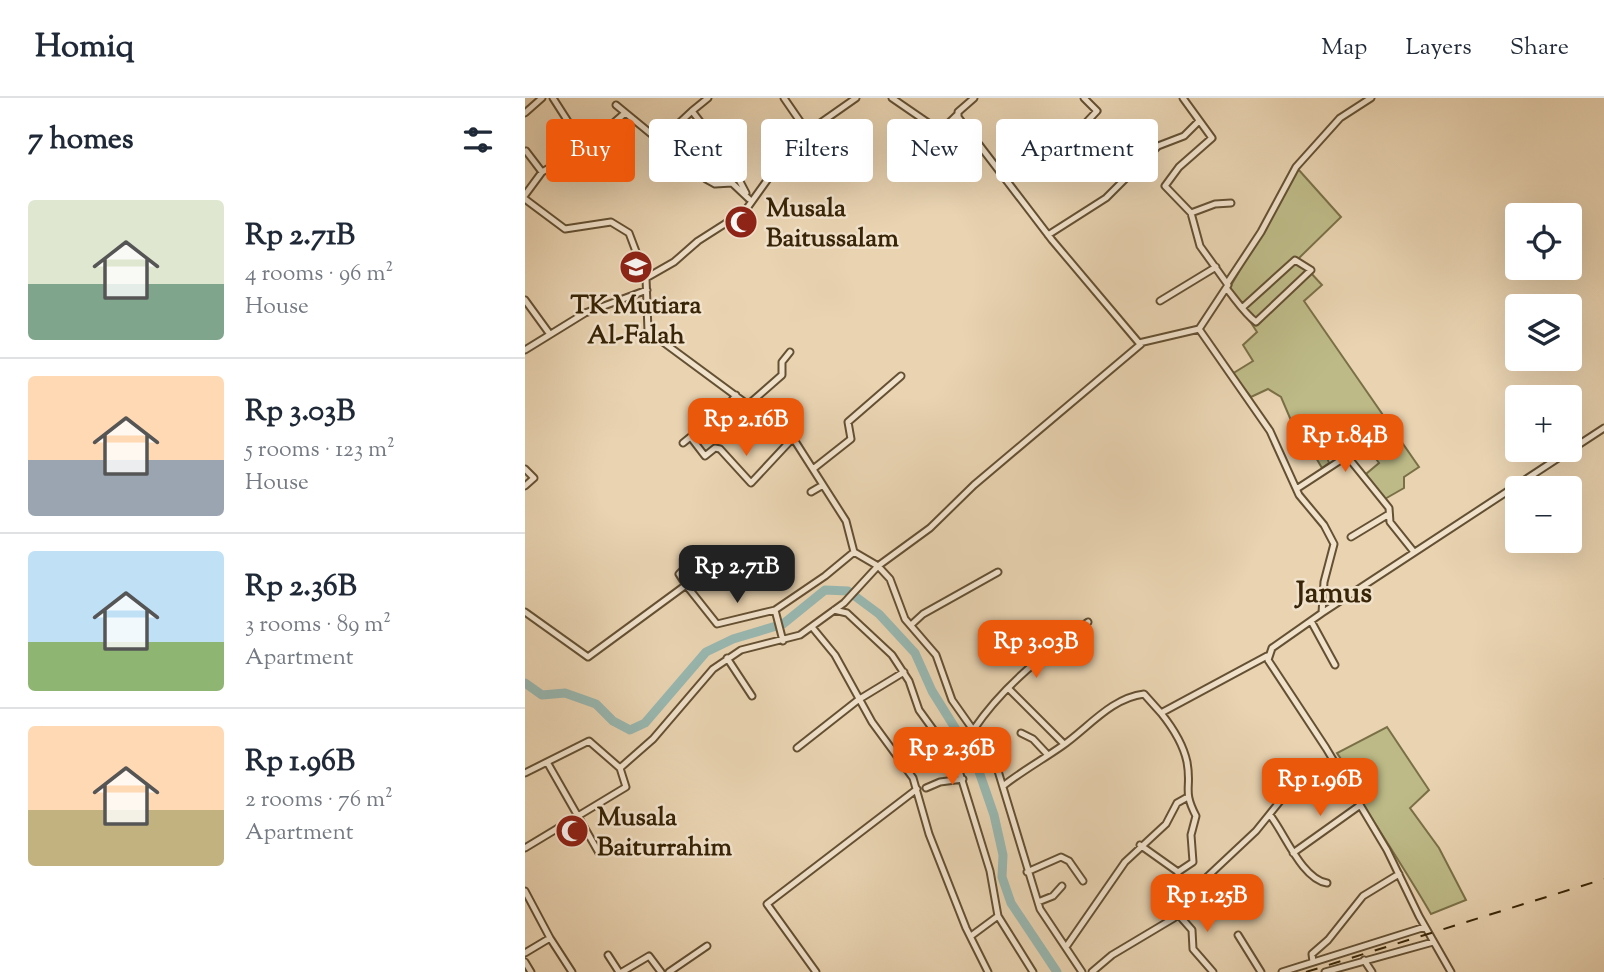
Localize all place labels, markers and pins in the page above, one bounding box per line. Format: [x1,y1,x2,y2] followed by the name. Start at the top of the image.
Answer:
[766,191,899,258] place label: Musala Baitussalam
[722,203,760,241] mosque icon: Musala Baitussalam
[617,248,655,286] school or university icon: TK Mutiara Al-Falah
[571,288,701,355] place label: TK Mutiara Al-Falah
[674,398,818,458] pin: Rp 2.16B
[1273,414,1417,474] pin: Rp 1.84B
[665,546,809,605] pin: Rp 2.71B
[964,620,1108,680] pin: Rp 3.03B
[880,728,1024,787] pin: Rp 2.36B
[1248,758,1392,818] pin: Rp 1.96B
[597,800,733,867] place label: Musala Baiturrahim
[553,812,591,850] mosque icon: Musala Baiturrahim
[1135,874,1279,934] pin: Rp 1.25B

